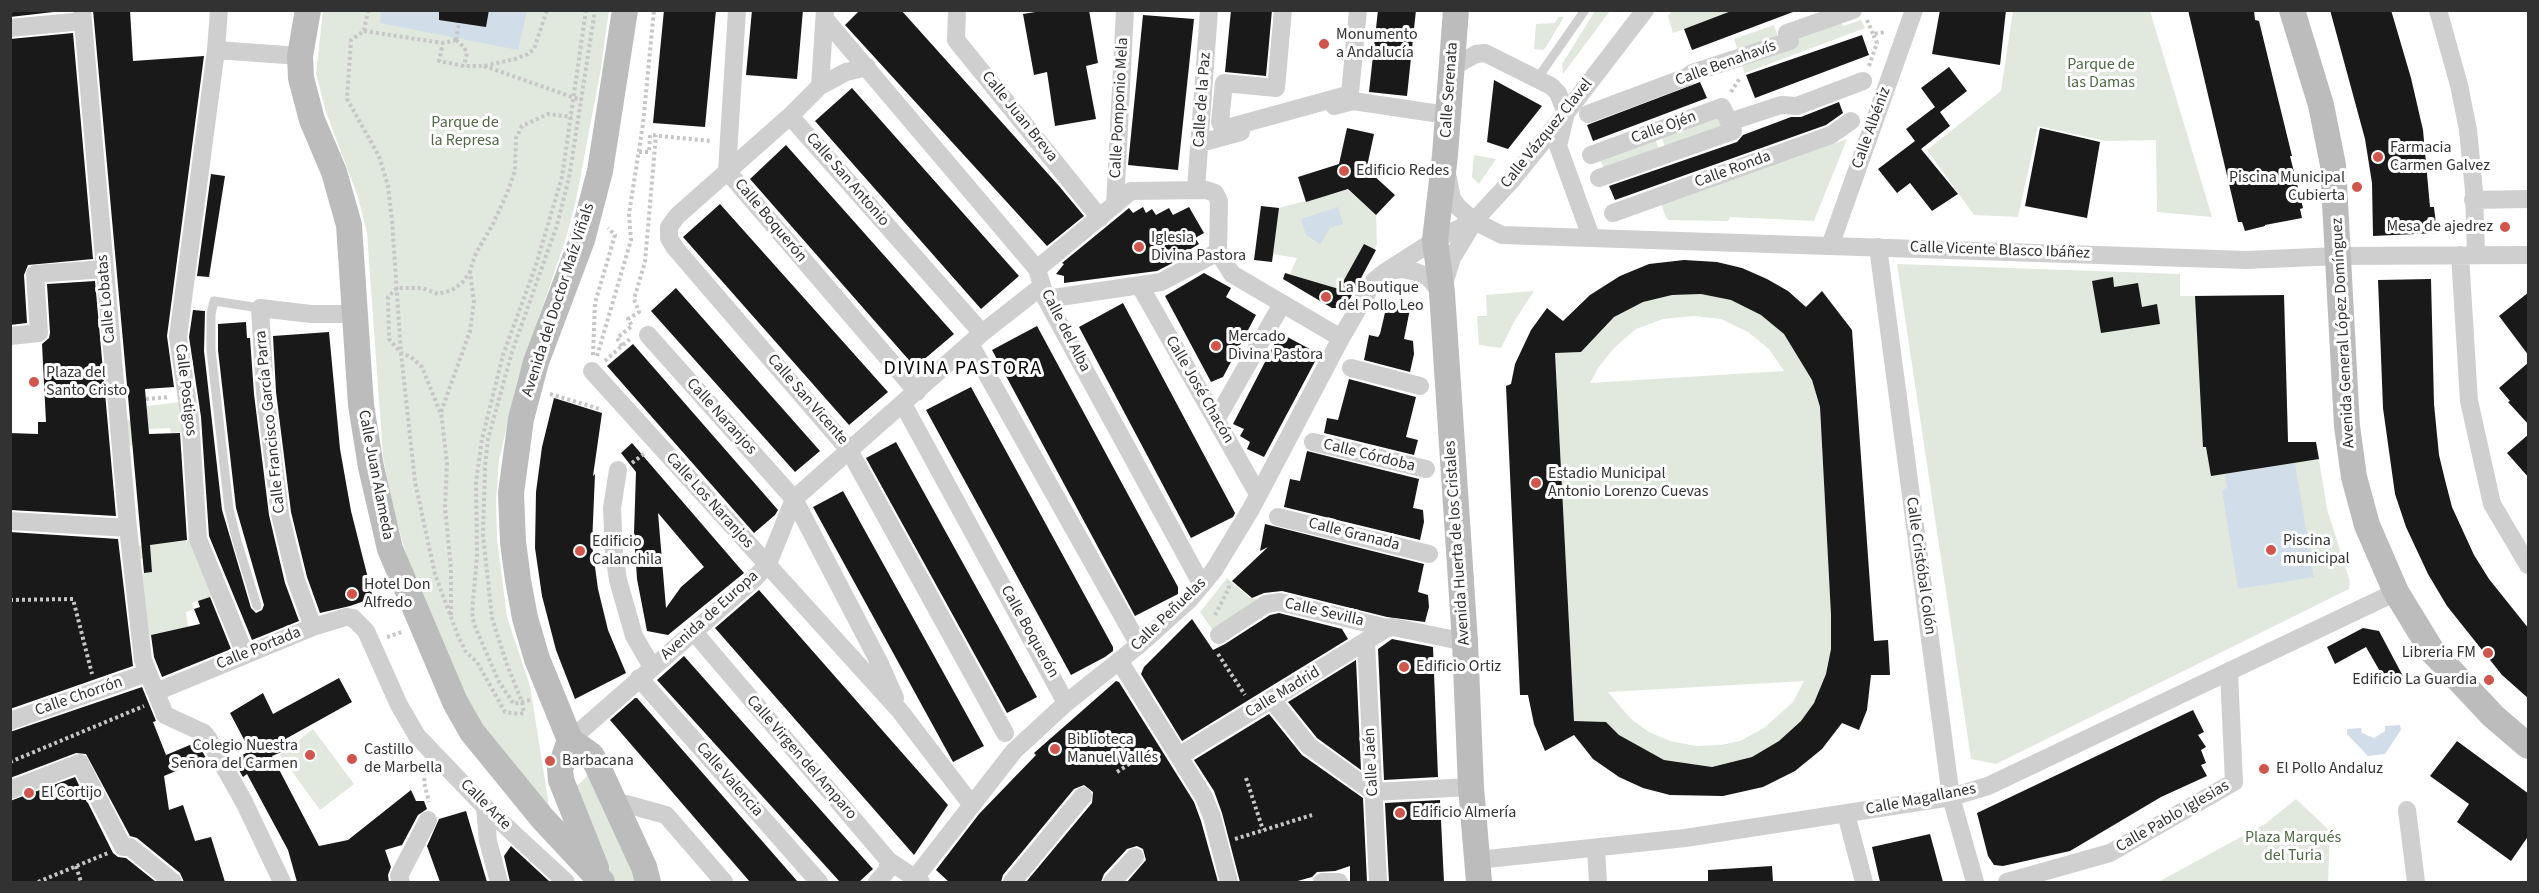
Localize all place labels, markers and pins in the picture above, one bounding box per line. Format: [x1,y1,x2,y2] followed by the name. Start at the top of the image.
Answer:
[1336,25,1418,63] place label: Monumento a Andalucía
[1317,37,1331,51] marker: Monumento a Andalucía
[2390,138,2490,176] place label: Farmacia Carmen Galvez
[2371,150,2385,164] marker: Farmacia Carmen Galvez
[1356,161,1449,181] place label: Edificio Redes
[1337,164,1351,178] marker: Edificio Redes
[2229,168,2345,206] place label: Piscina Municipal Cubierta
[2350,180,2364,194] marker: Piscina Municipal Cubierta
[2386,217,2493,237] place label: Mesa de ajedrez
[2498,220,2512,234] marker: Mesa de ajedrez
[1151,228,1246,266] place label: Iglesia Divina Pastora
[1132,240,1146,254] marker: Iglesia Divina Pastora
[1338,278,1424,316] place label: La Boutique del Pollo Leo
[1319,290,1333,304] marker: La Boutique del Pollo Leo
[1228,327,1323,365] place label: Mercado Divina Pastora
[1209,339,1223,353] marker: Mercado Divina Pastora
[46,363,127,401] place label: Plaza del Santo Cristo
[27,375,41,389] marker: Plaza del Santo Cristo
[1548,464,1708,502] place label: Estadio Municipal Antonio Lorenzo Cuevas
[1529,476,1543,490] marker: Estadio Municipal Antonio Lorenzo Cuevas
[2283,531,2350,569] place label: Piscina municipal
[592,532,662,570] place label: Edificio Calanchila
[2264,543,2278,557] marker: Piscina municipal
[573,544,587,558] marker: Edificio Calanchila
[364,575,430,613] place label: Hotel Don Alfredo
[345,587,359,601] marker: Hotel Don Alfredo
[2402,643,2476,663] place label: Libreria FM
[2481,646,2495,660] marker: Libreria FM
[1416,657,1501,677] place label: Edificio Ortiz
[1397,660,1411,674] marker: Edificio Ortiz
[2352,670,2477,690] place label: Edificio La Guardia
[2482,673,2496,687] marker: Edificio La Guardia
[1067,730,1158,768] place label: Biblioteca Manuel Vallés
[171,736,298,774] place label: Colegio Nuestra Señora del Carmen
[364,740,442,778] place label: Castillo de Marbella
[1048,742,1062,756] marker: Biblioteca Manuel Vallés
[303,748,317,762] marker: Colegio Nuestra Señora del Carmen
[562,751,634,771] place label: Barbacana
[345,752,359,766] marker: Castillo de Marbella
[543,754,557,768] marker: Barbacana
[2276,759,2383,779] place label: El Pollo Andaluz
[2257,762,2271,776] marker: El Pollo Andaluz
[41,783,102,803] place label: El Cortijo
[22,786,36,800] marker: El Cortijo
[1412,803,1516,823] place label: Edificio Almería
[1393,806,1407,820] marker: Edificio Almería

